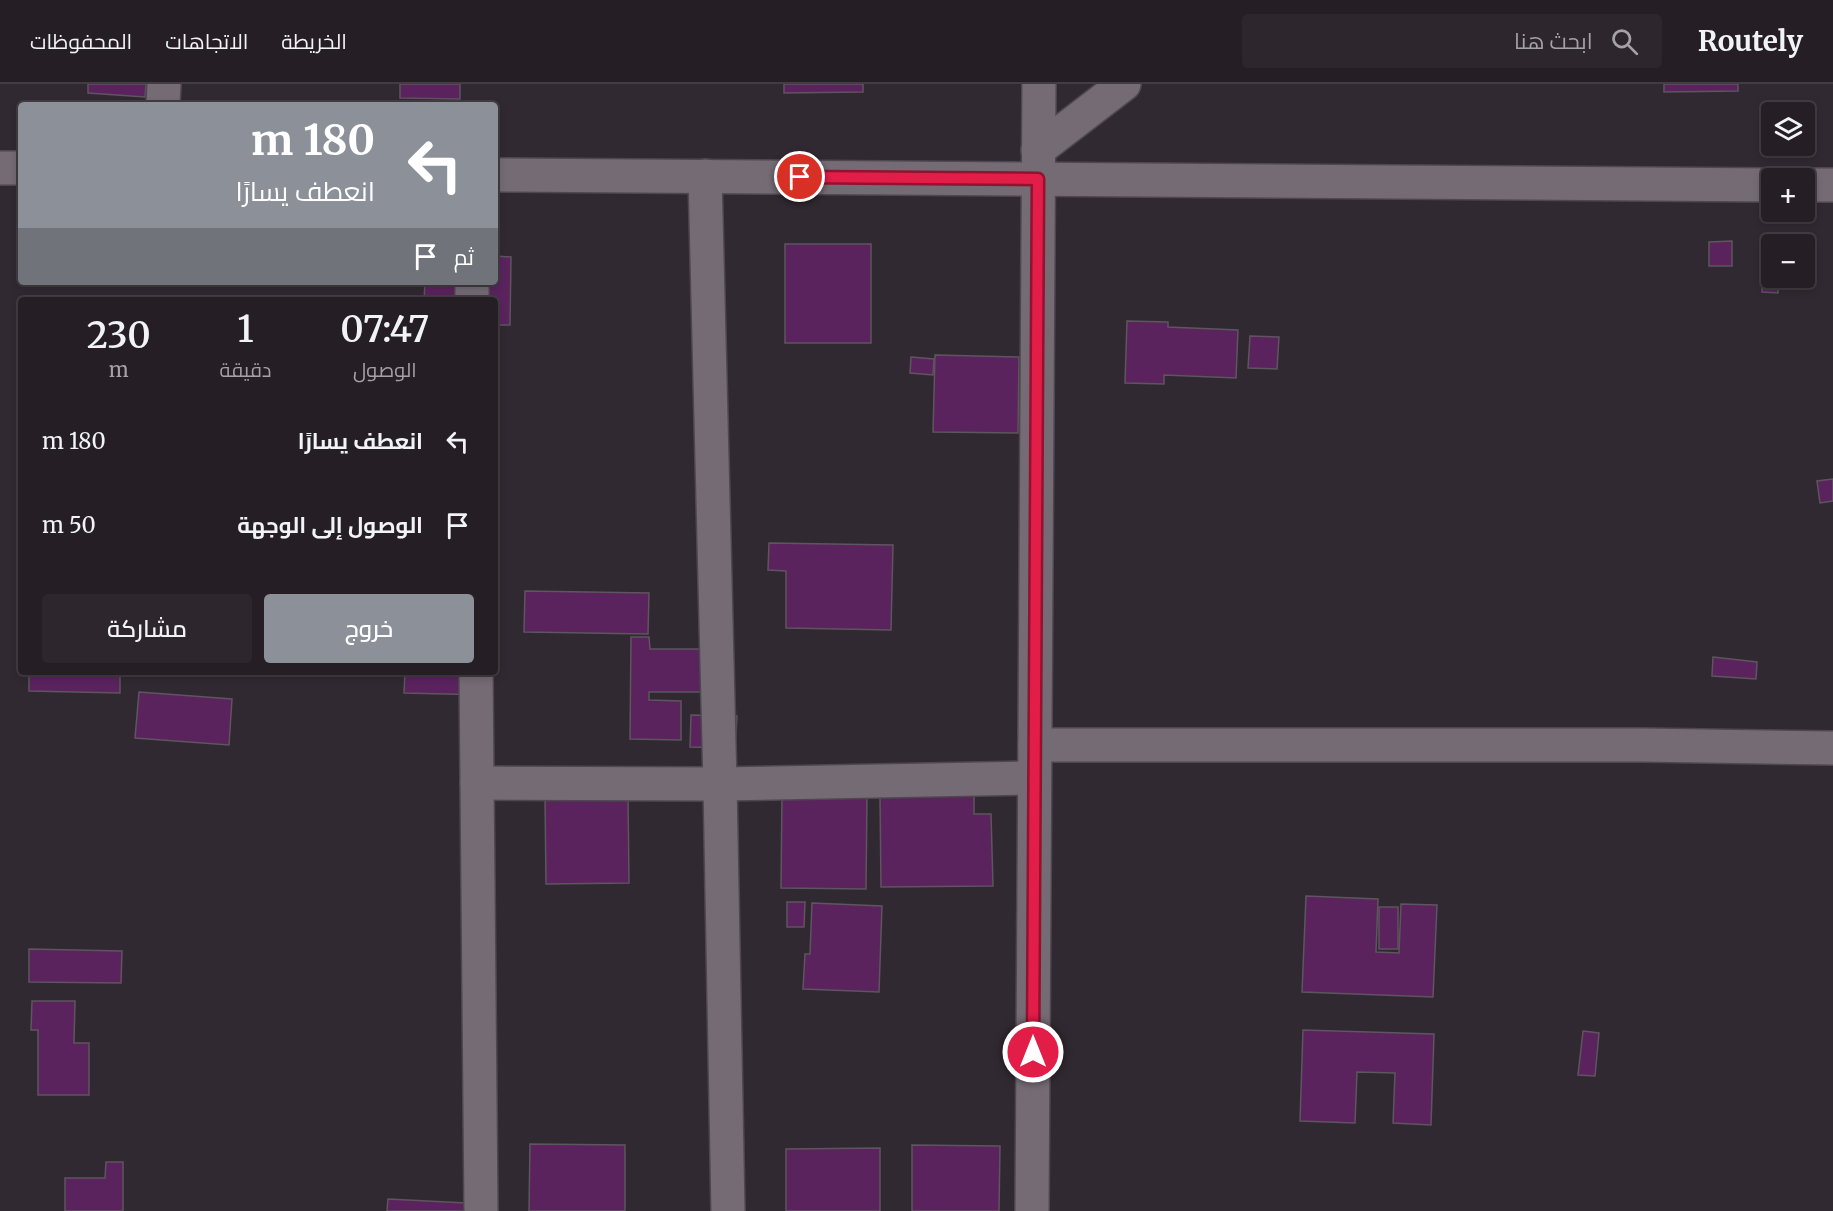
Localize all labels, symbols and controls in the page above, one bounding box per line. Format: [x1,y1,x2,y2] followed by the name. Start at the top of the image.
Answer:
[1242,14,1662,68] search box
[1698,23,1803,59] text: Routely
[1608,25,1641,58] icon: search
[1514,27,1593,55] text: ابحث هنا
[30,28,132,55] text: المحفوظات
[165,28,248,55] text: الاتجاهات
[281,28,347,55] text: الخريطة
[1761,102,1815,288] map controls
[1761,102,1815,156] button: layers
[251,114,375,166] text: 180 m
[396,126,474,204] icon: left
[774,151,825,202] pin
[783,160,816,193] icon: arrive
[1761,168,1815,222] button: +
[235,174,375,208] text: انعطف يسارًا
[1761,234,1815,288] button: −
[409,240,442,273] icon: arrive
[454,243,474,271] text: ثم
[237,307,254,352] text: 1
[340,307,429,352] text: 07:47
[87,313,151,358] text: 230
[109,357,129,382] text: m
[219,357,272,382] text: دقيقة
[353,357,417,382] text: الوصول
[441,425,474,458] icon: left
[42,427,106,455] text: 180 m
[298,427,423,455] text: انعطف يسارًا
[441,509,474,542] icon: arrive
[42,511,96,539] text: 50 m
[237,511,423,539] text: الوصول إلى الوجهة
[42,594,252,663] button: مشاركة
[264,594,474,663] button: خروج
[1001,1020,1065,1084] position arrow

